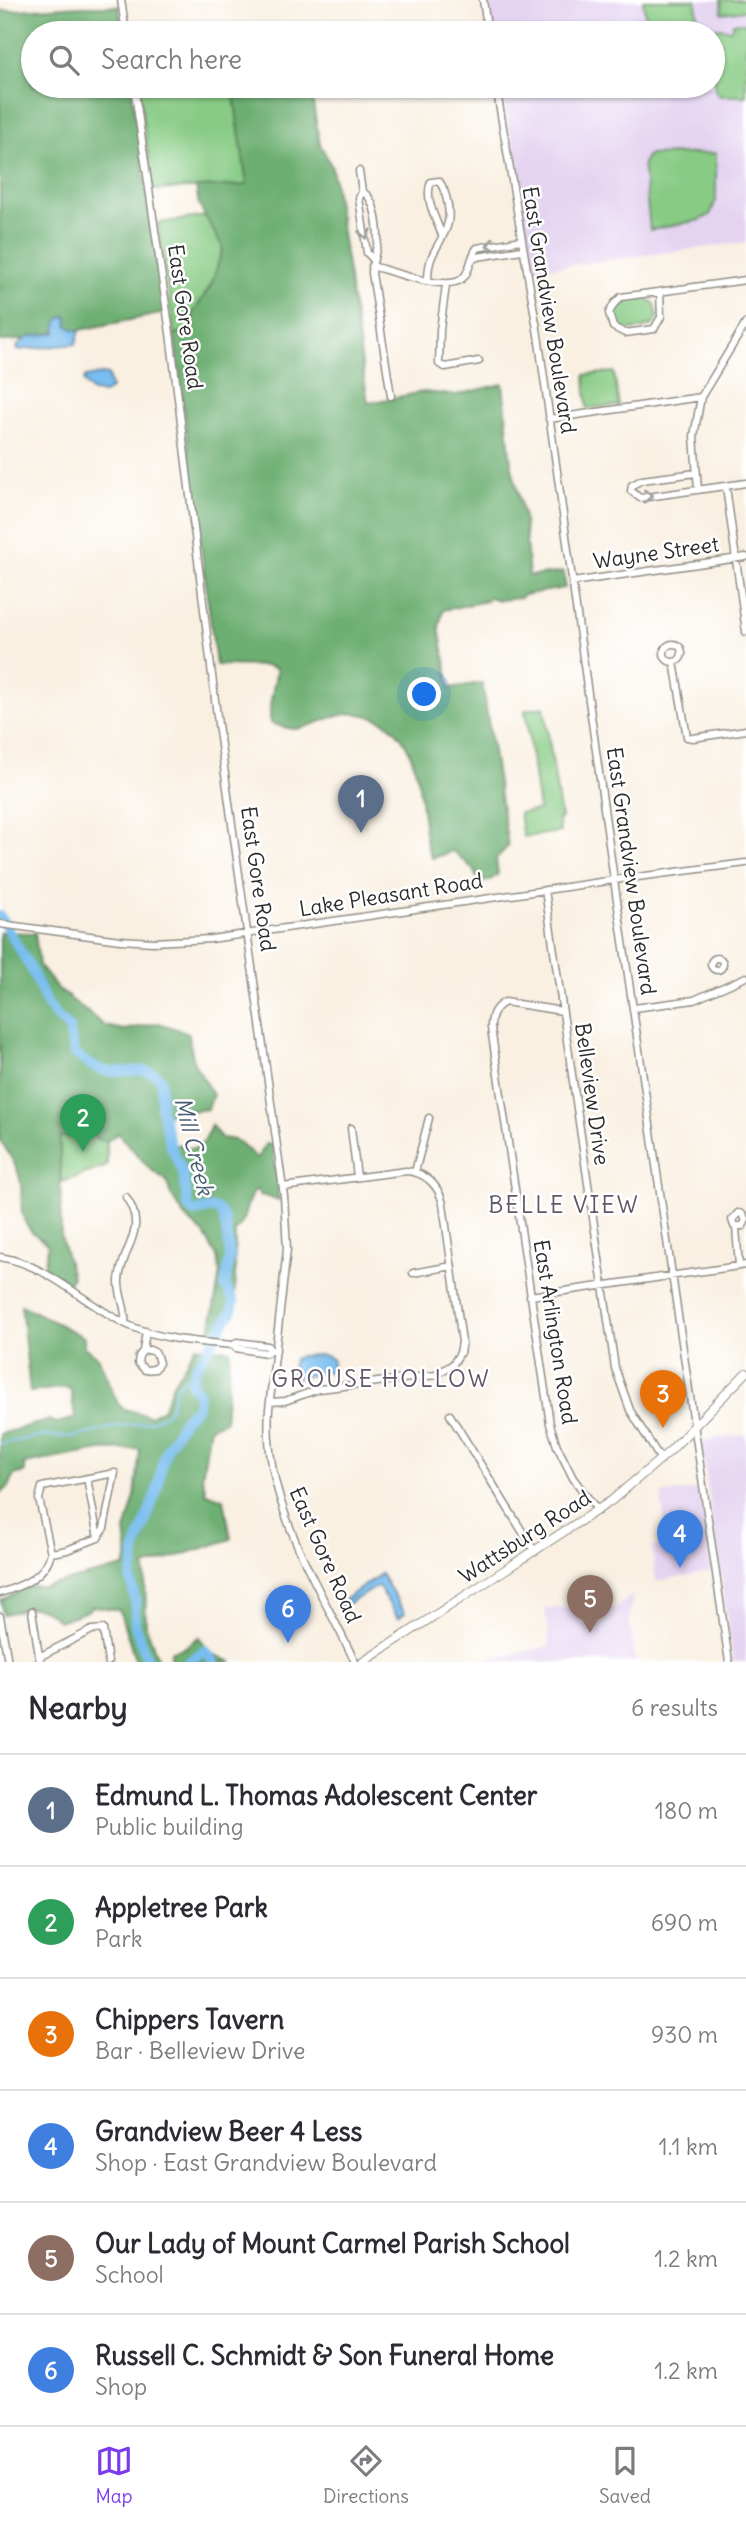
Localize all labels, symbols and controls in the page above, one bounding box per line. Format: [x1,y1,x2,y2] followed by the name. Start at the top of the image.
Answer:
[21,21,725,98] search box
[45,41,83,79] icon: search
[101,43,242,76] text: Search here
[517,184,582,435] street label: East Grandview Boulevard
[357,228,372,240] one-way arrow
[485,237,497,252] one-way arrow
[162,243,209,391] street label: East Gore Road
[643,488,654,504] one-way arrow
[591,530,721,575] street label: Wayne Street
[407,677,441,711] your location
[601,745,662,997] street label: East Grandview Boulevard
[338,775,384,833] pin: 1
[235,805,282,953] street label: East Gore Road
[297,867,485,922] street label: Lake Pleasant Road
[569,1021,616,1167] street label: Belleview Drive
[60,1094,106,1152] pin: 2
[168,1094,221,1199] water label: Mill Creek
[488,1190,640,1219] district label: BELLE VIEW
[528,1238,583,1426] street label: East Arlington Road
[271,1364,491,1393] district label: GROUSE HOLLOW
[640,1370,686,1428] pin: 3
[283,1483,368,1627] street label: East Gore Road
[454,1484,596,1589] street label: Wattsburg Road
[657,1510,703,1568] pin: 4
[567,1575,613,1633] pin: 5
[265,1585,311,1643] pin: 6
[28,1689,128,1727] text: Nearby
[631,1693,718,1722] text: 6 results
[95,1779,537,1812] text: Edmund L. Thomas Adolescent Center
[46,1796,56,1825] text: 1
[655,1796,718,1825] text: 180 m
[95,1812,244,1841] text: Public building
[95,1891,268,1924] text: Appletree Park
[45,1908,57,1937] text: 2
[651,1908,718,1937] text: 690 m
[95,1924,143,1953] text: Park
[95,2003,284,2036] text: Chippers Tavern
[44,2020,58,2049] text: 3
[651,2020,718,2049] text: 930 m
[95,2036,305,2065] text: Bar · Belleview Drive
[95,2115,362,2148] text: Grandview Beer 4 Less
[44,2132,58,2161] text: 4
[659,2132,718,2161] text: 1.1 km
[95,2148,437,2177] text: Shop · East Grandview Boulevard
[95,2227,570,2260] text: Our Lady of Mount Carmel Parish School
[44,2244,58,2273] text: 5
[654,2244,718,2273] text: 1.2 km
[95,2260,164,2289] text: School
[95,2339,554,2372] text: Russell C. Schmidt & Son Funeral Home
[44,2356,58,2385] text: 6
[654,2356,718,2385] text: 1.2 km
[95,2372,147,2401] text: Shop
[95,2442,133,2508] tab: Map
[323,2442,409,2508] tab: Directions
[599,2442,651,2508] tab: Saved

